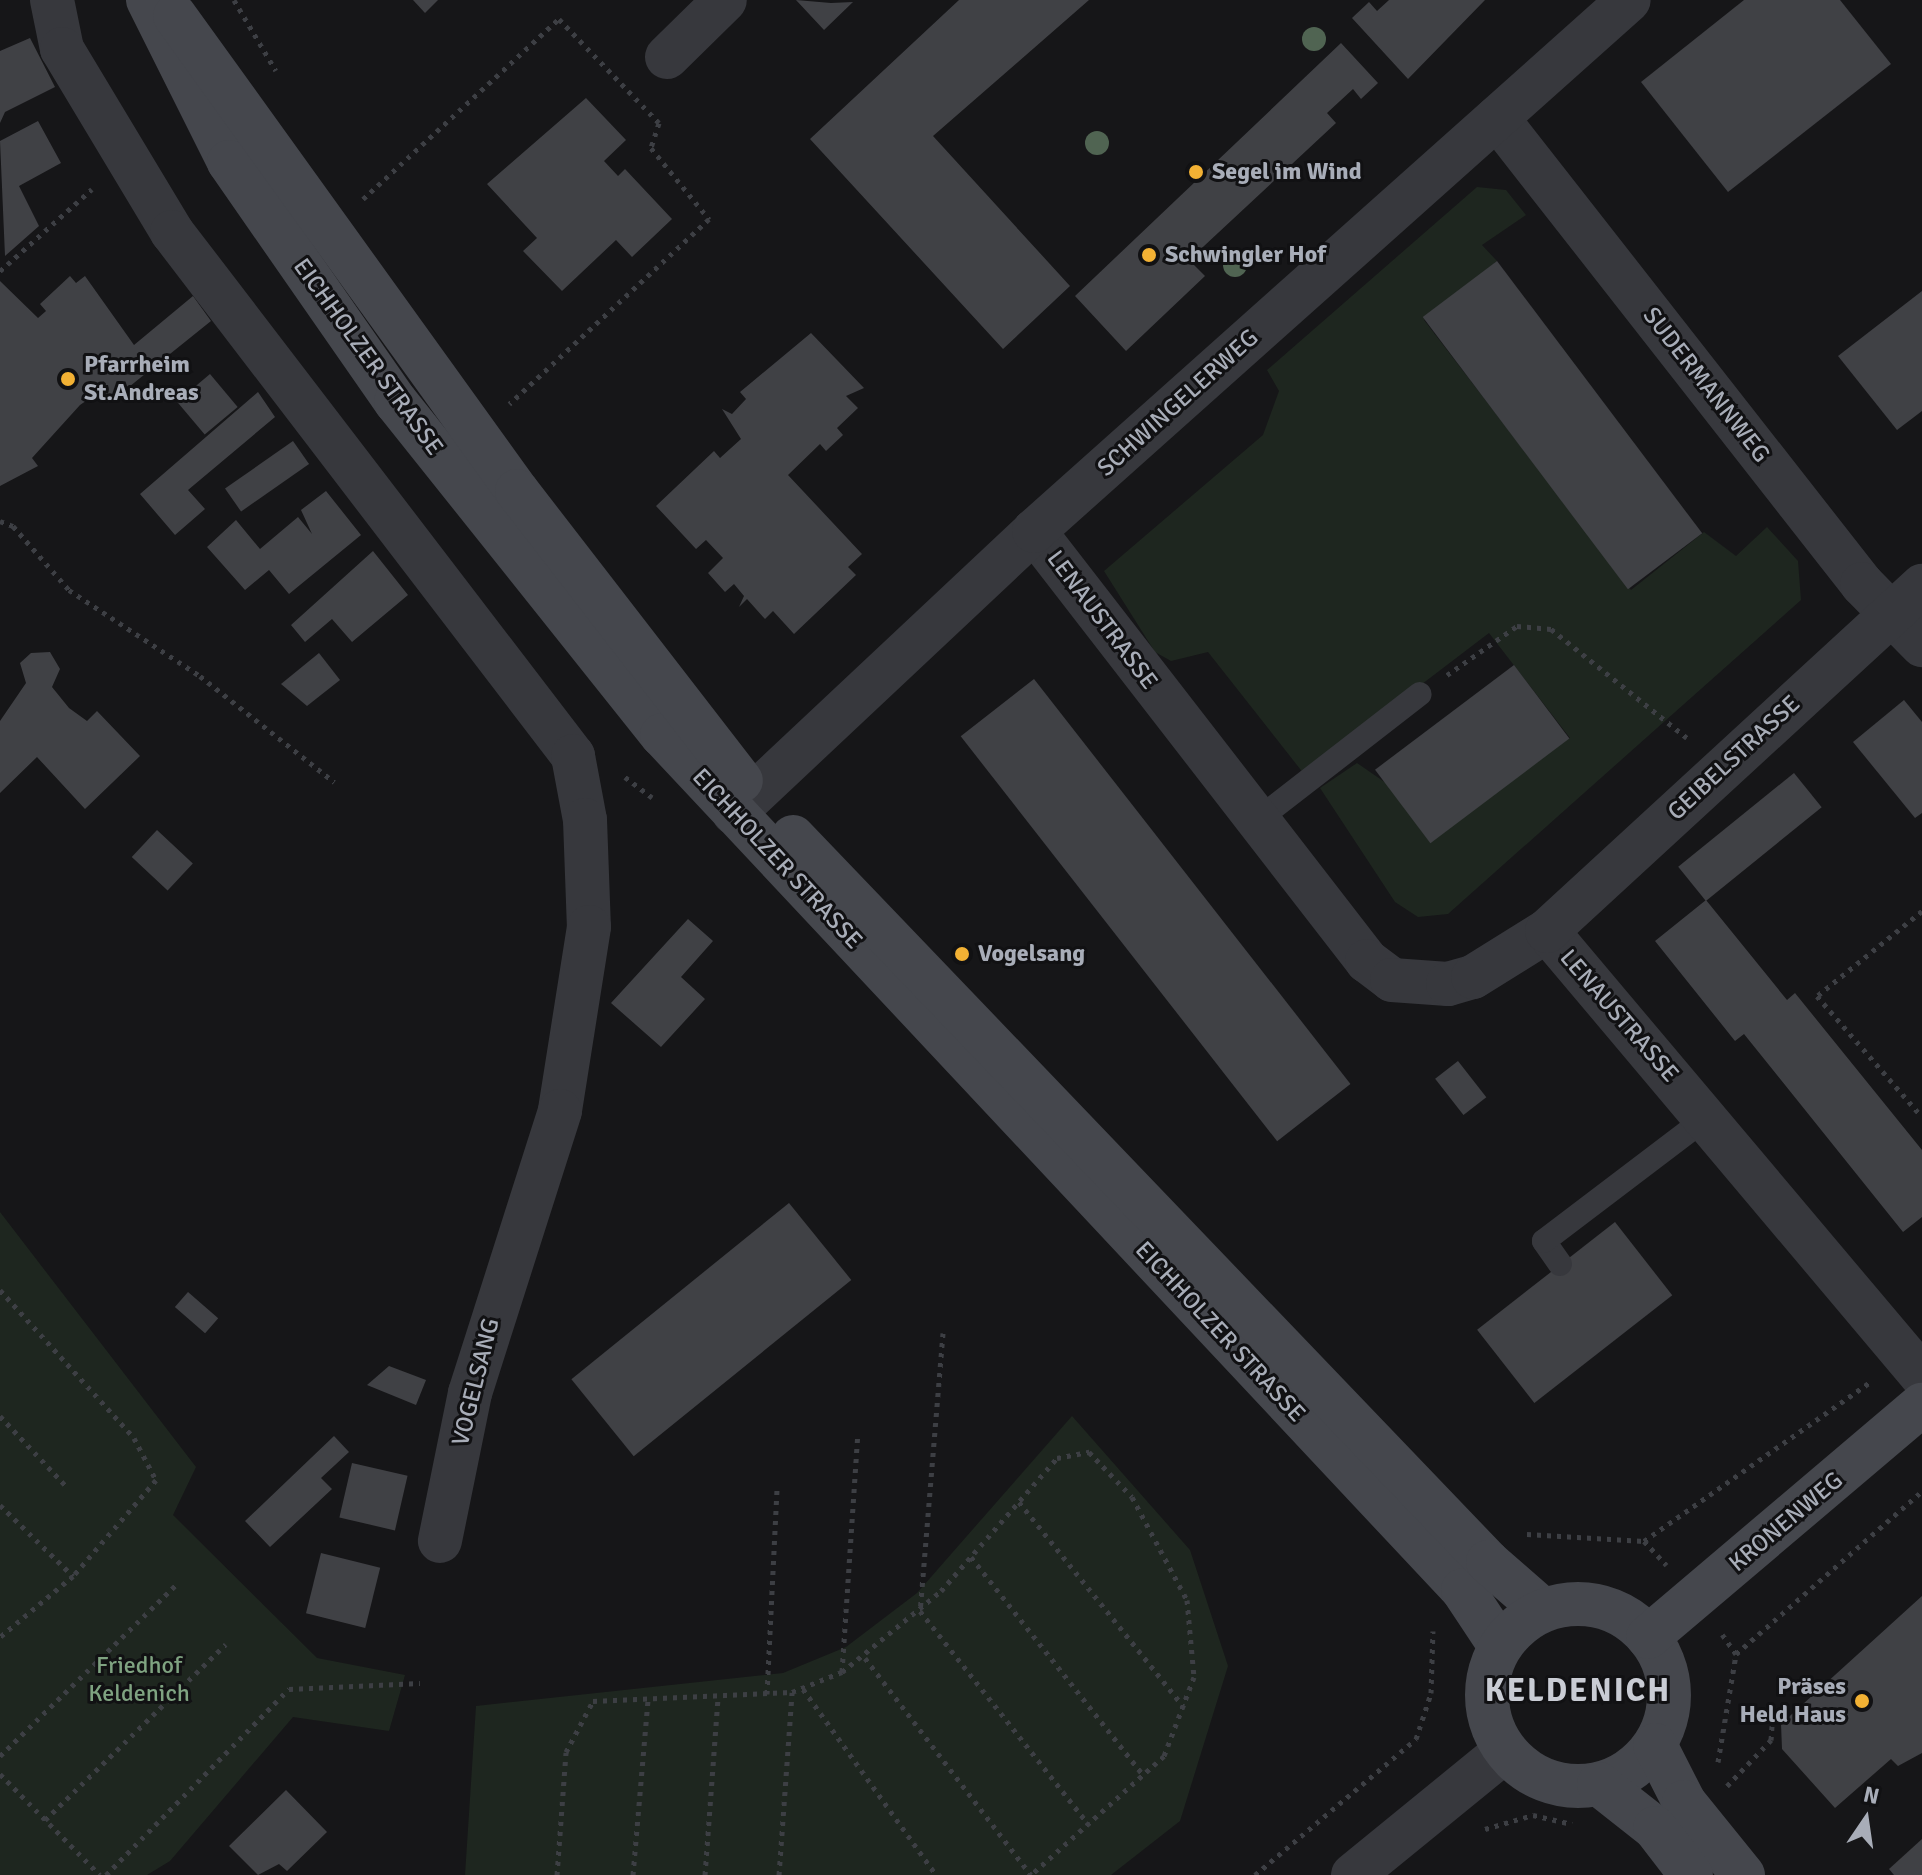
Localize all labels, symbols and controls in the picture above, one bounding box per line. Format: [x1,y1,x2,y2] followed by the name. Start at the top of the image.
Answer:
[1212,158,1362,186] place label: Segel im Wind
[1187,163,1205,181] marker: Segel im Wind
[1165,241,1326,269] place label: Schwingler Hof
[1140,246,1158,264] marker: Schwingler Hof
[287,253,449,461] street label: EICHHOLZER STRASSE
[1637,302,1775,468] street label: SUDERMANNWEG
[1092,323,1264,483] street label: SCHWINGELERWEG
[84,351,199,407] place label: Pfarrheim St.Andreas
[59,370,77,388] marker: Pfarrheim St.Andreas
[1040,545,1164,695] street label: LENAUSTRASSE
[1662,689,1806,827] street label: GEIBELSTRASSE
[686,763,868,955] street label: EICHHOLZER STRASSE
[978,940,1085,968] place label: Vogelsang
[1554,944,1684,1088] street label: LENAUSTRASSE
[953,945,971,963] marker: Vogelsang
[1129,1236,1311,1428] street label: EICHHOLZER STRASSE
[446,1315,506,1449] street label: VOGELSANG
[1723,1466,1849,1578] street label: KRONENWEG
[88,1652,190,1708] park label: Friedhof Keldenich
[1485,1672,1671,1710] district label: KELDENICH
[1739,1673,1846,1729] place label: Präses Held Haus
[1853,1692,1871,1710] marker: Präses Held Haus
[1826,1779,1906,1859] north arrow
[1861,1780,1882,1810] text: N

